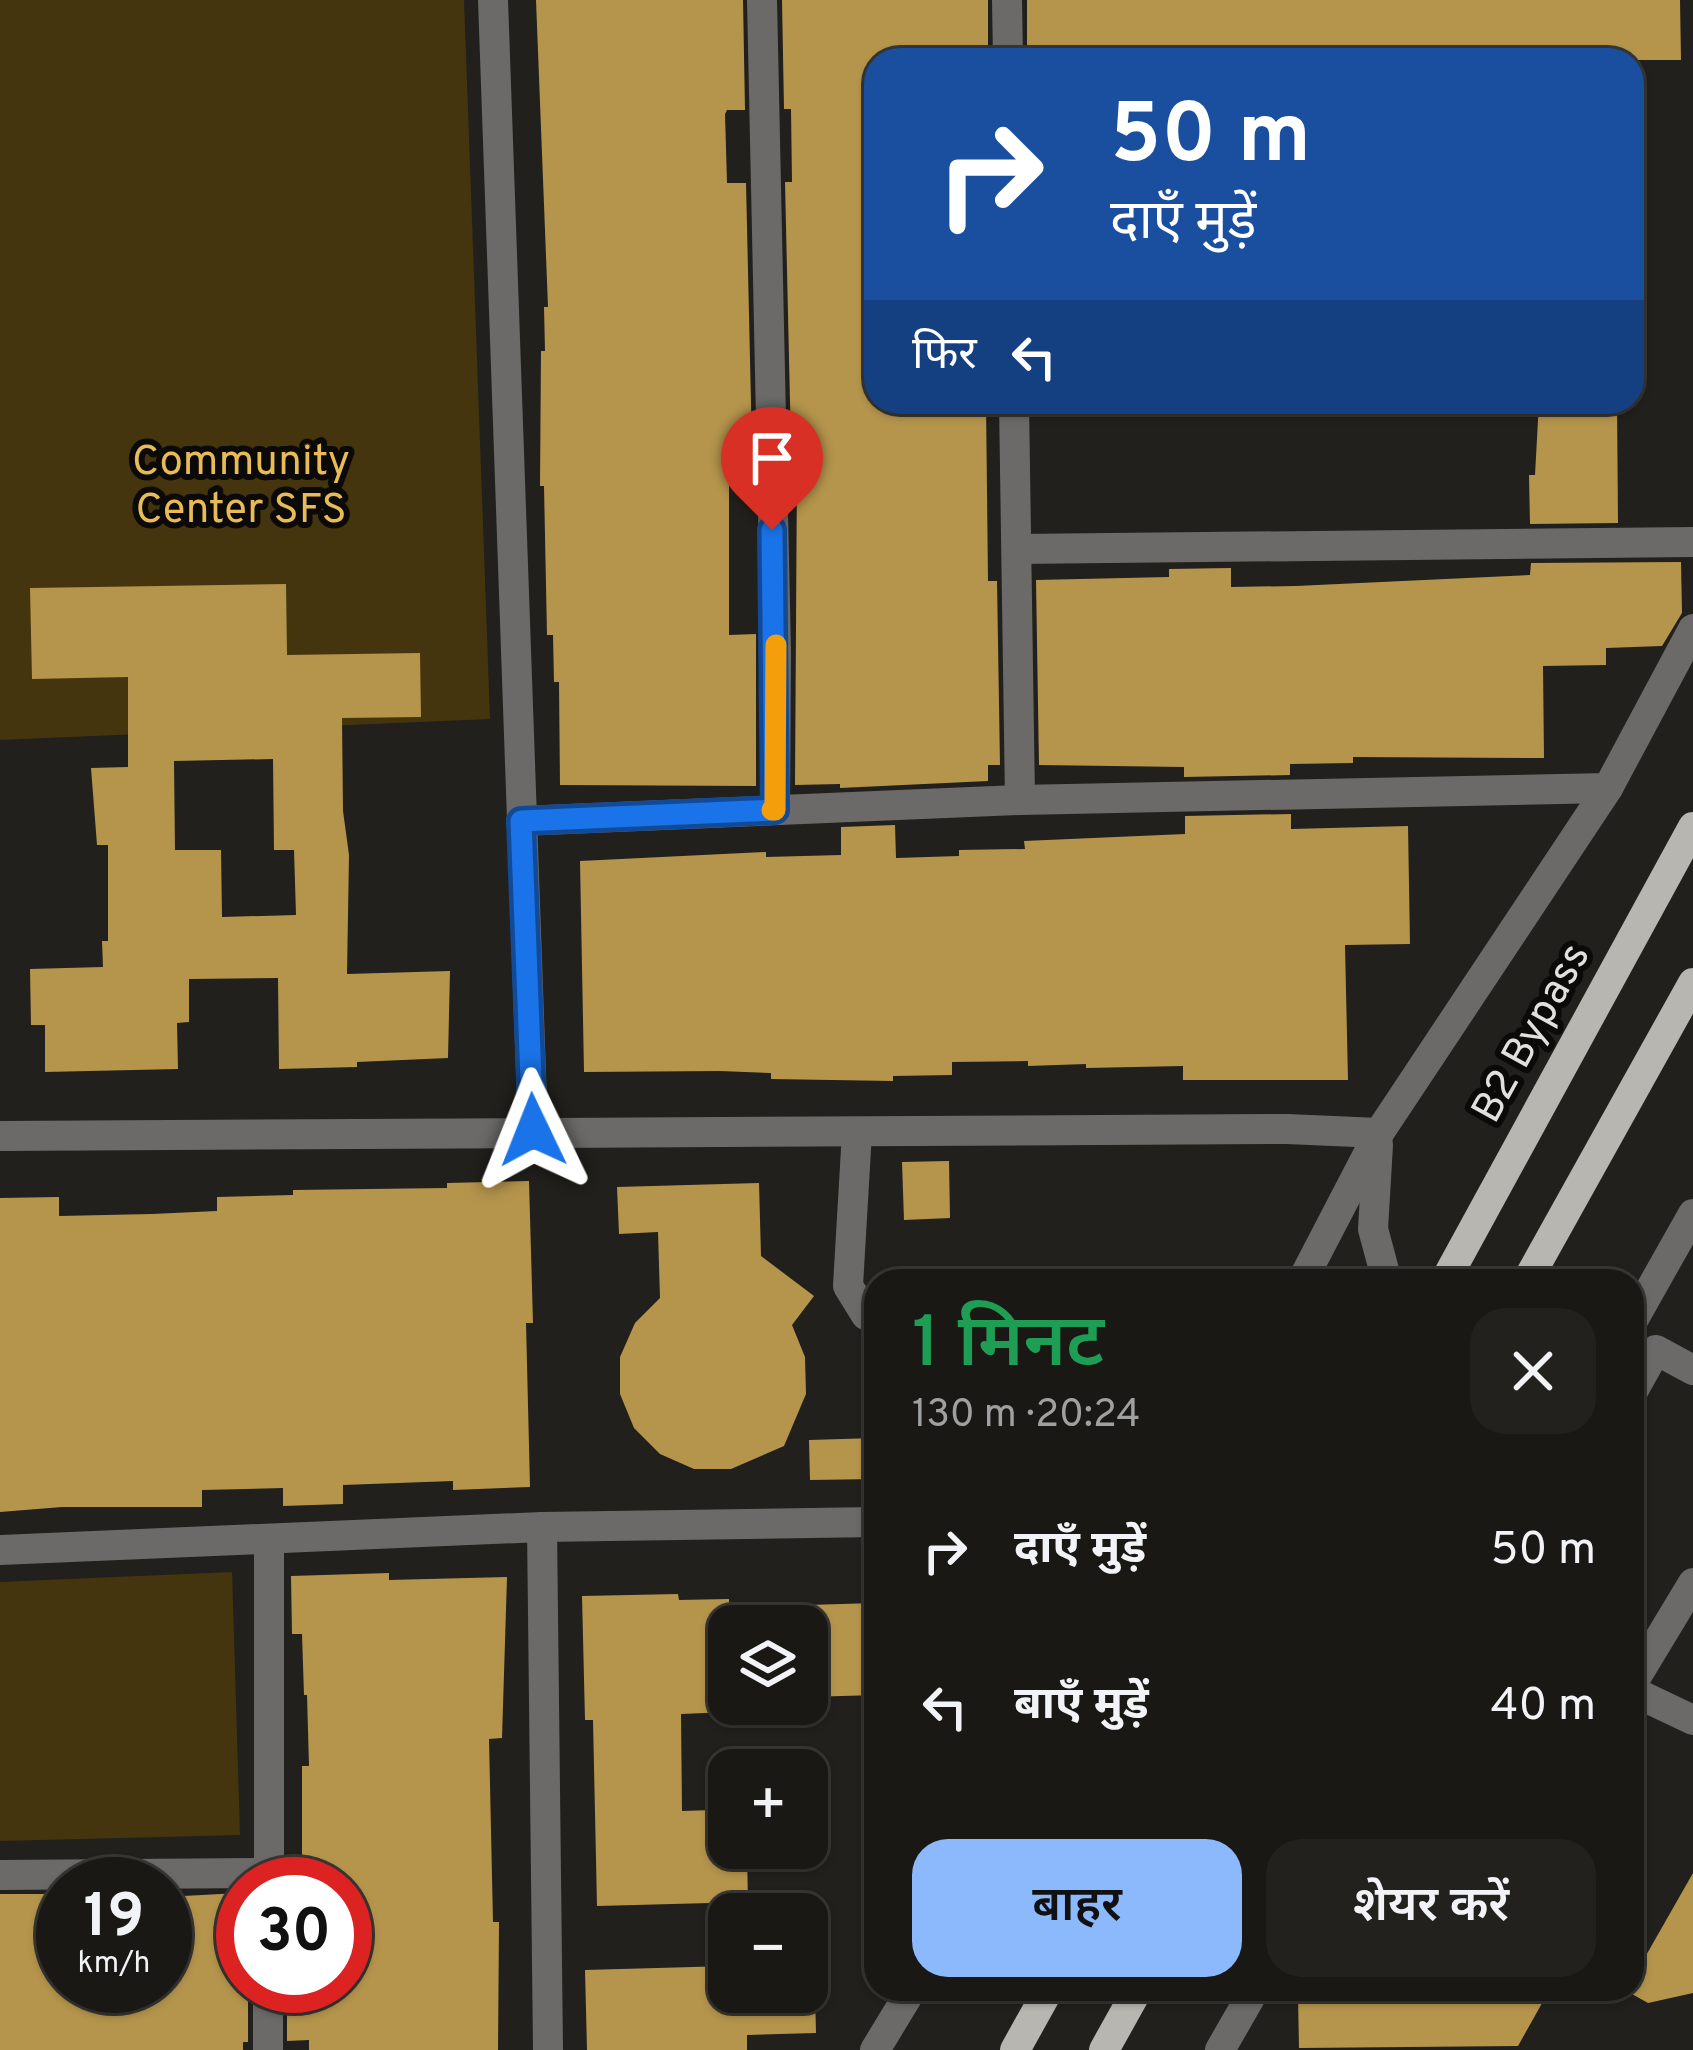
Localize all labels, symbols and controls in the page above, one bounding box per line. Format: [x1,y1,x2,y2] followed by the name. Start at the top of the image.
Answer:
[1110,86,1311,192] text: 50 m
[912,96,1068,252] icon: right
[1110,190,1256,259] text: दाएँ मुड़ें
[1001,324,1067,390] icon: left
[912,328,977,385] text: फिर
[721,407,823,530] pin
[739,425,805,491] icon: arrive
[132,437,350,538] park label: Community Center SFS
[1462,935,1604,1133] street label: B2 Bypass
[470,1067,596,1193] position arrow
[912,1301,1104,1393] text: 1 मिनट
[1470,1308,1596,1434] button: close
[912,1392,1141,1441] text: 130 m · 20:24
[912,1518,978,1584] icon: right
[1014,1522,1146,1579] text: दाएँ मुड़ें
[1491,1523,1596,1580] text: 50 m
[708,1605,828,2013] map controls
[708,1605,828,1725] button: layers
[912,1674,978,1740] icon: left
[1014,1678,1149,1735] text: बाएँ मुड़ें
[1490,1679,1596,1736] text: 40 m
[708,1749,828,1869] button: +
[912,1839,1242,1977] button: बाहर
[1266,1839,1596,1977] button: शेयर करें
[216,1857,372,2013] speed limit sign: 30
[84,1882,144,1958] text: 19
[708,1893,828,2013] button: −
[78,1946,150,1983] text: km/h

